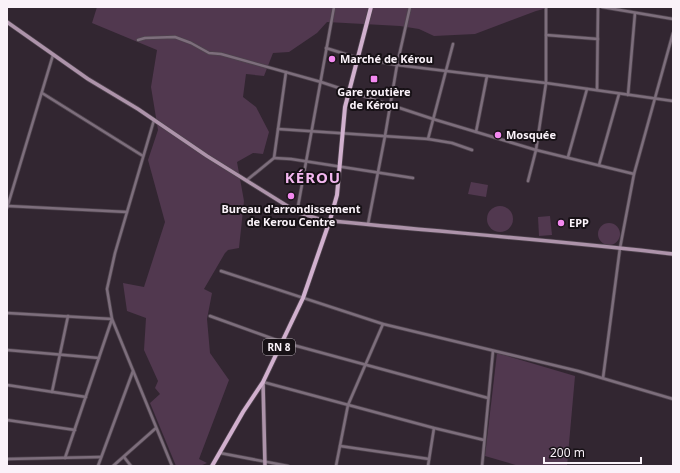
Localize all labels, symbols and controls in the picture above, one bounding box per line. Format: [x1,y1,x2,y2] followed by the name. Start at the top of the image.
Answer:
[340,51,433,66] place label: Marché de Kérou
[327,54,337,64] marker: Marché de Kérou
[369,74,379,84] marker: Gare routière de Kérou
[337,84,411,112] place label: Gare routière de Kérou
[506,127,556,142] place label: Mosquée
[493,130,503,140] marker: Mosquée
[285,167,341,187] district label: KÉROU
[286,191,296,201] marker: Bureau d'arrondissement de Kerou Centre
[221,201,361,229] place label: Bureau d'arrondissement de Kerou Centre
[569,215,589,230] place label: EPP
[556,218,566,228] marker: EPP
[263,339,295,355] road number: RN 8
[544,439,641,465] scale bar
[550,444,585,461] text: 200 m

